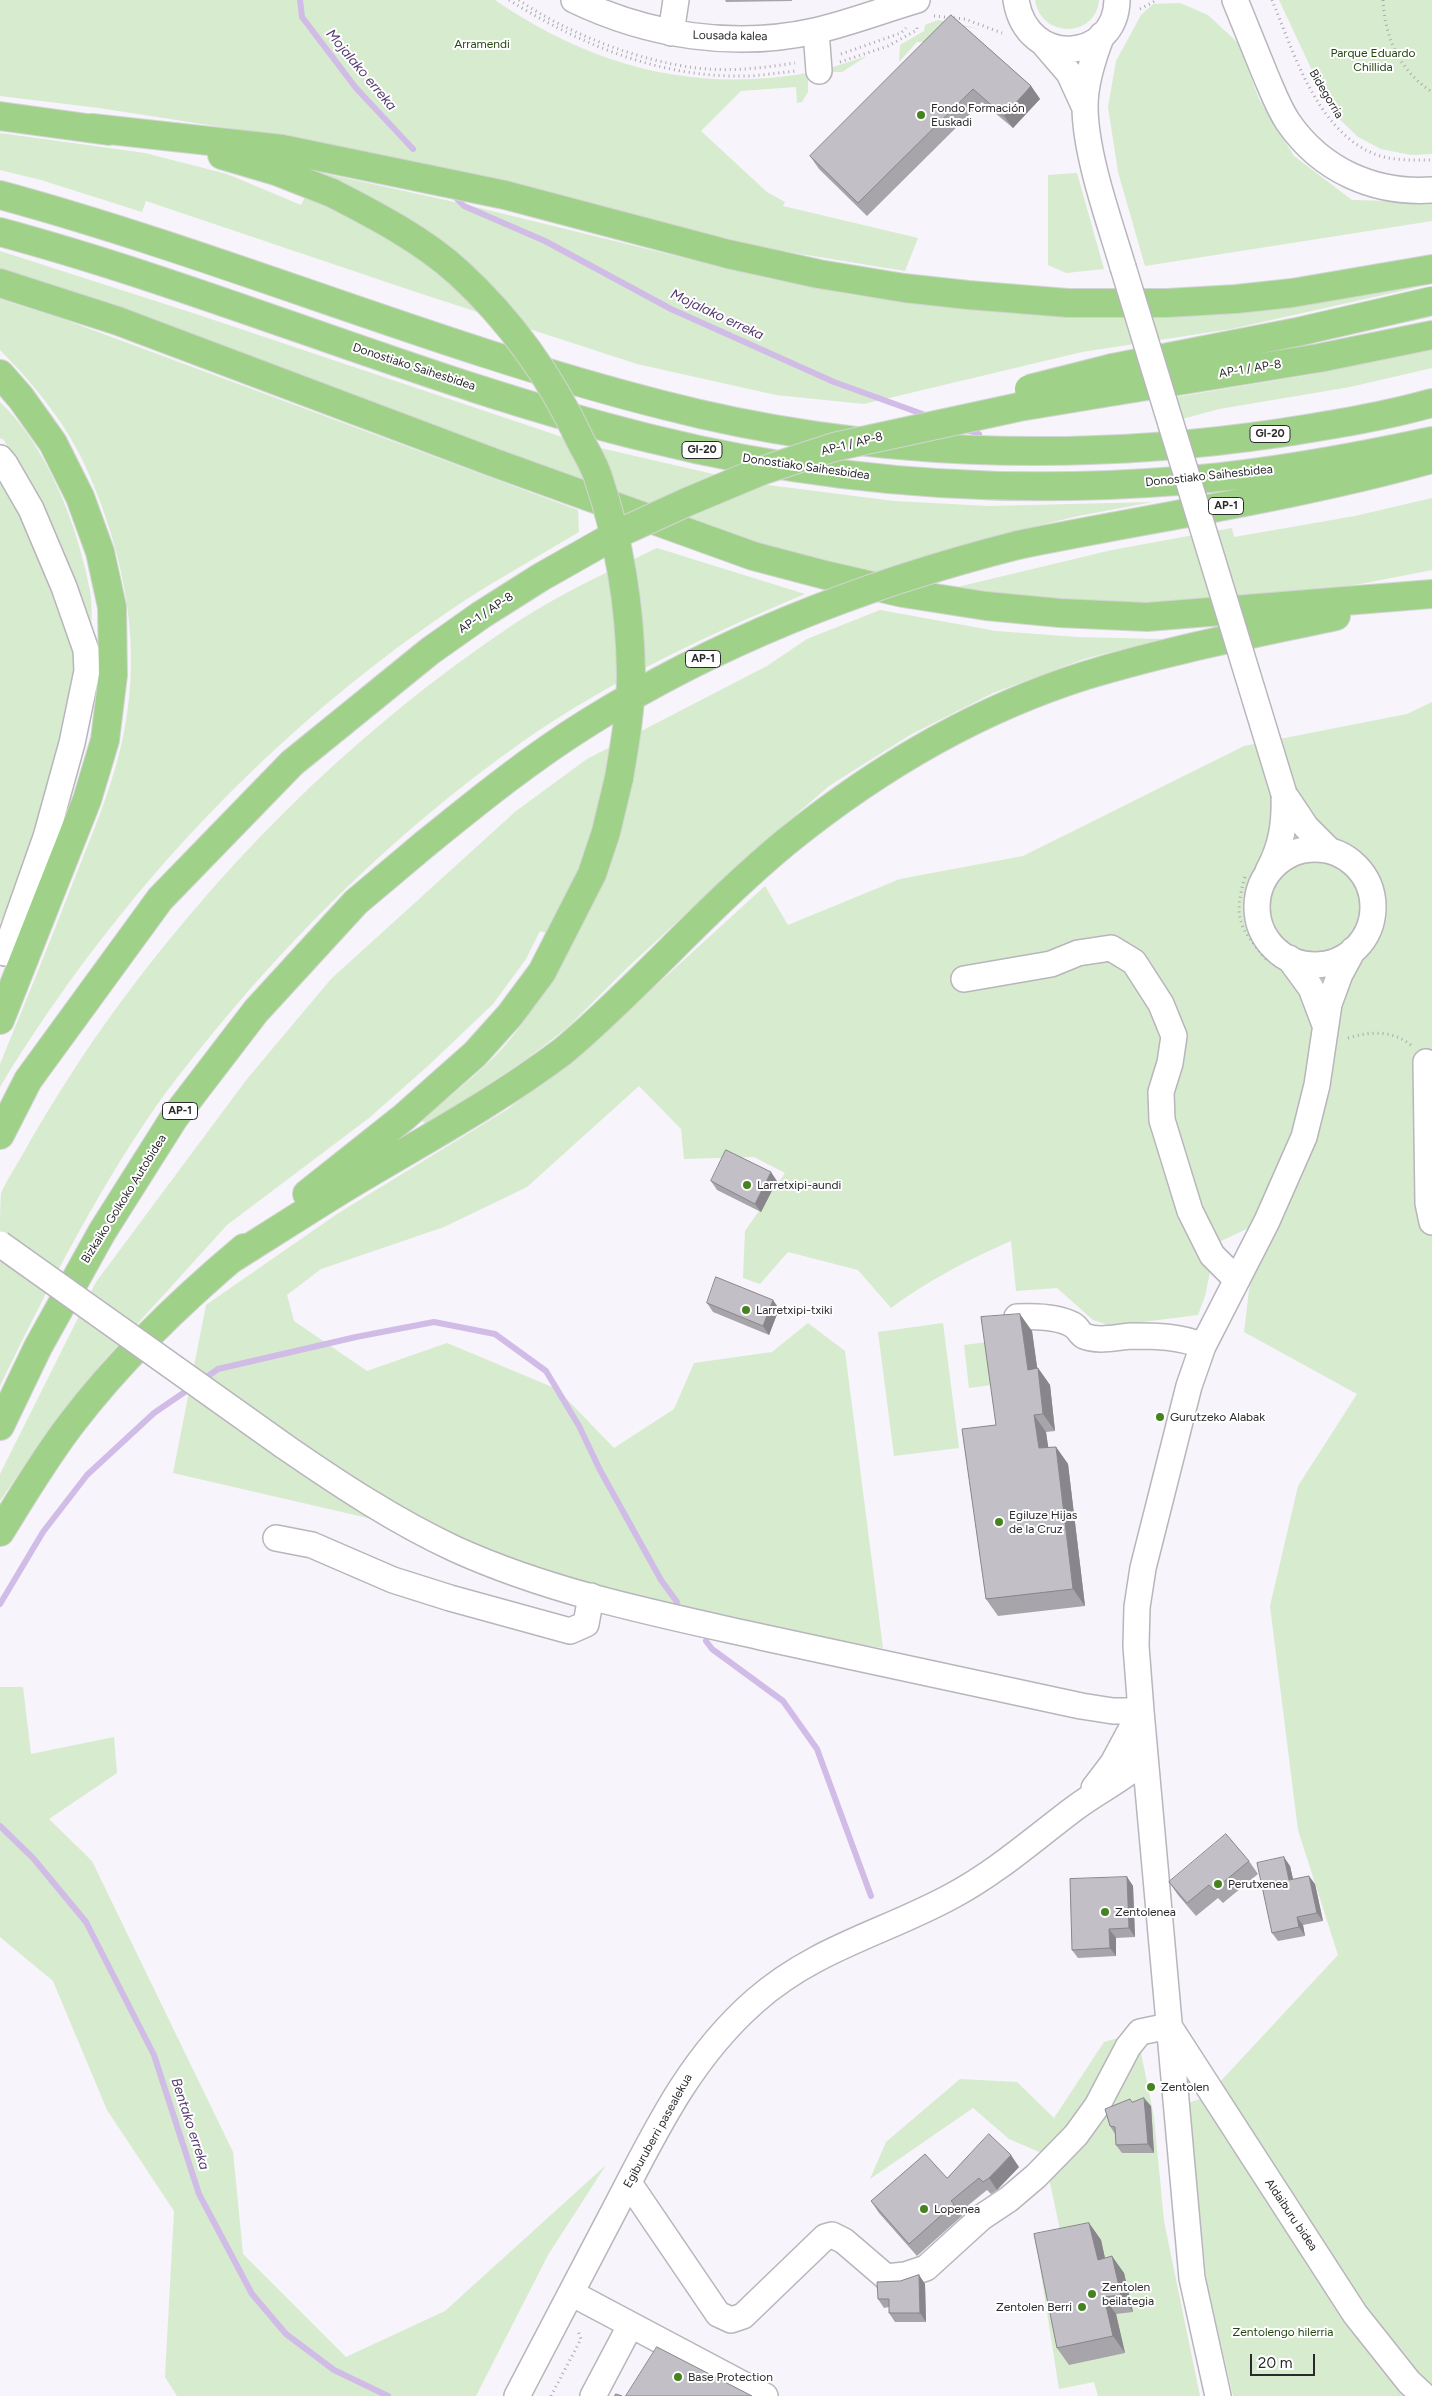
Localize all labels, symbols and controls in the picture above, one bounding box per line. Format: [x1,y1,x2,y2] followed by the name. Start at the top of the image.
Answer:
[322,26,400,114] water label: Mojalako erreka
[692,28,768,44] street label: Lousada kalea
[454,37,510,51] park label: Arramendi
[1330,46,1416,74] park label: Parque Eduardo Chillida
[1306,67,1346,121] street label: Bidegorria
[931,101,1025,129] place label: Fondo Formación Euskadi
[915,109,927,121] marker: Fondo Formación Euskadi
[668,286,766,344] water label: Mojalako erreka
[351,340,477,394] street label: Donostiako Saihesbidea
[1218,357,1282,381] street label: AP-1 / AP-8
[1250,426,1290,442] road number: GI-20
[820,429,884,459] street label: AP-1 / AP-8
[682,442,722,458] road number: GI-20
[742,451,870,483] street label: Donostiako Saihesbidea
[1145,462,1273,490] street label: Donostiako Saihesbidea
[1208,498,1244,514] road number: AP-1
[456,589,516,637] street label: AP-1 / AP-8
[686,651,720,668] road number: AP-1
[162,1102,198,1120] road number: AP-1
[78,1132,170,1266] street label: Bizkaiko Golkoko Autobidea
[757,1178,841,1192] place label: Larretxipi-aundi
[741,1179,753,1191] marker: Larretxipi-aundi
[756,1303,833,1317] place label: Larretxipi-txiki
[740,1304,752,1316] marker: Larretxipi-txiki
[1170,1410,1265,1424] place label: Gurutzeko Alabak
[1154,1411,1166,1423] marker: Gurutzeko Alabak
[1009,1508,1077,1536] place label: Egiluze Hijas de la Cruz
[993,1516,1005,1528] marker: Egiluze Hijas de la Cruz
[1228,1877,1288,1891] place label: Perutxenea
[1212,1878,1224,1890] marker: Perutxenea
[1115,1905,1176,1919] place label: Zentolenea
[1099,1906,1111,1918] marker: Zentolenea
[621,2071,695,2191] street label: Egiburuberri pasealekua
[167,2076,213,2172] water label: Bentako erreka
[1161,2080,1209,2094] place label: Zentolen
[1145,2081,1157,2093] marker: Zentolen
[1262,2176,1320,2254] street label: Aldaiburu bidea
[934,2202,980,2216] place label: Lopenea
[918,2203,930,2215] marker: Lopenea
[1102,2280,1154,2308] place label: Zentolen beilategia
[1086,2288,1098,2300] marker: Zentolen beilategia
[996,2300,1072,2314] place label: Zentolen Berri
[1076,2301,1088,2313] marker: Zentolen Berri
[1233,2325,1333,2339] park label: Zentolengo hilerria
[1252,2344,1317,2376] scale bar
[1258,2354,1292,2372] text: 20 m
[688,2370,773,2384] place label: Base Protection
[672,2371,684,2383] marker: Base Protection

